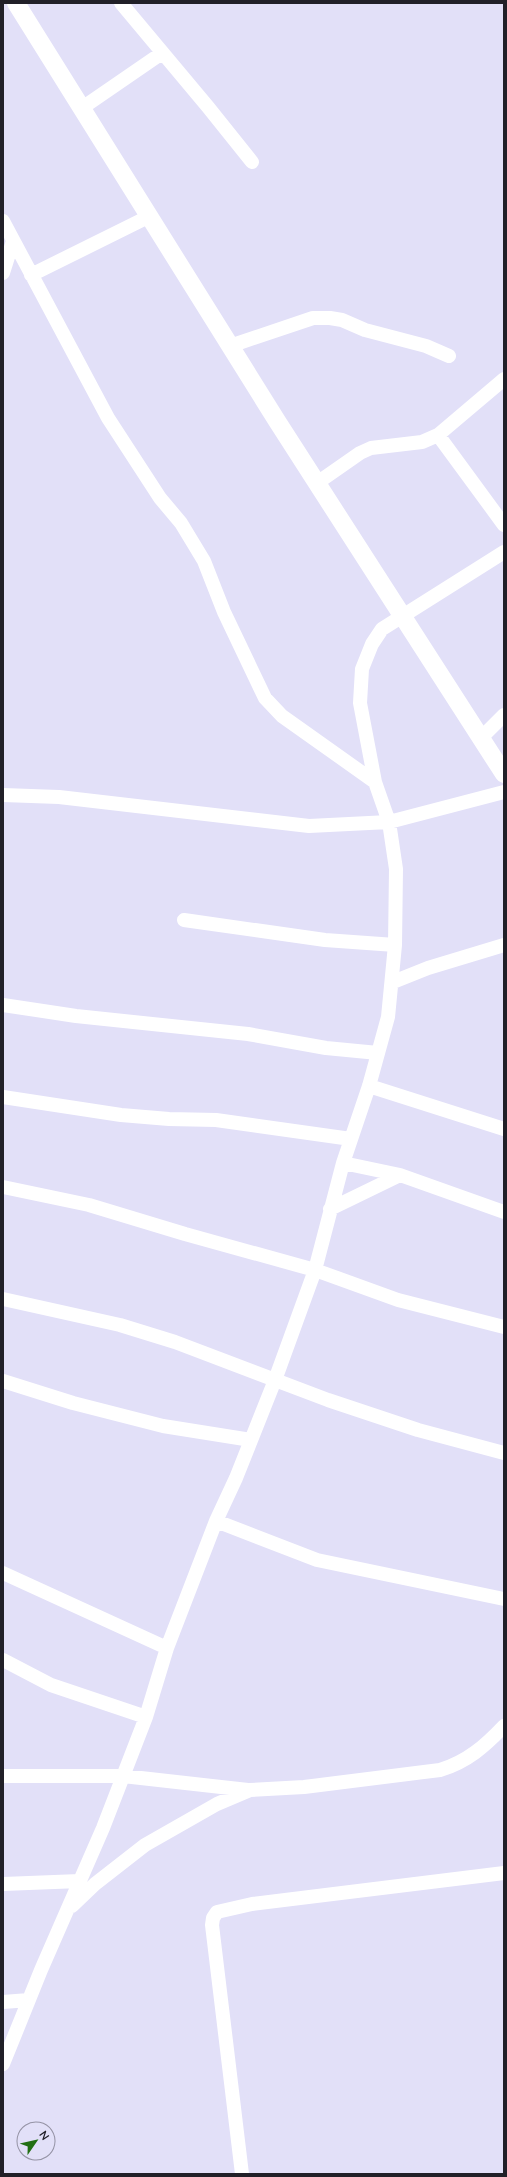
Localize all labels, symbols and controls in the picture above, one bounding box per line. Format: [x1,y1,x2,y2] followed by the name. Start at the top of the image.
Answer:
[16,2121,56,2161] north arrow
[35,2128,52,2143] text: N

